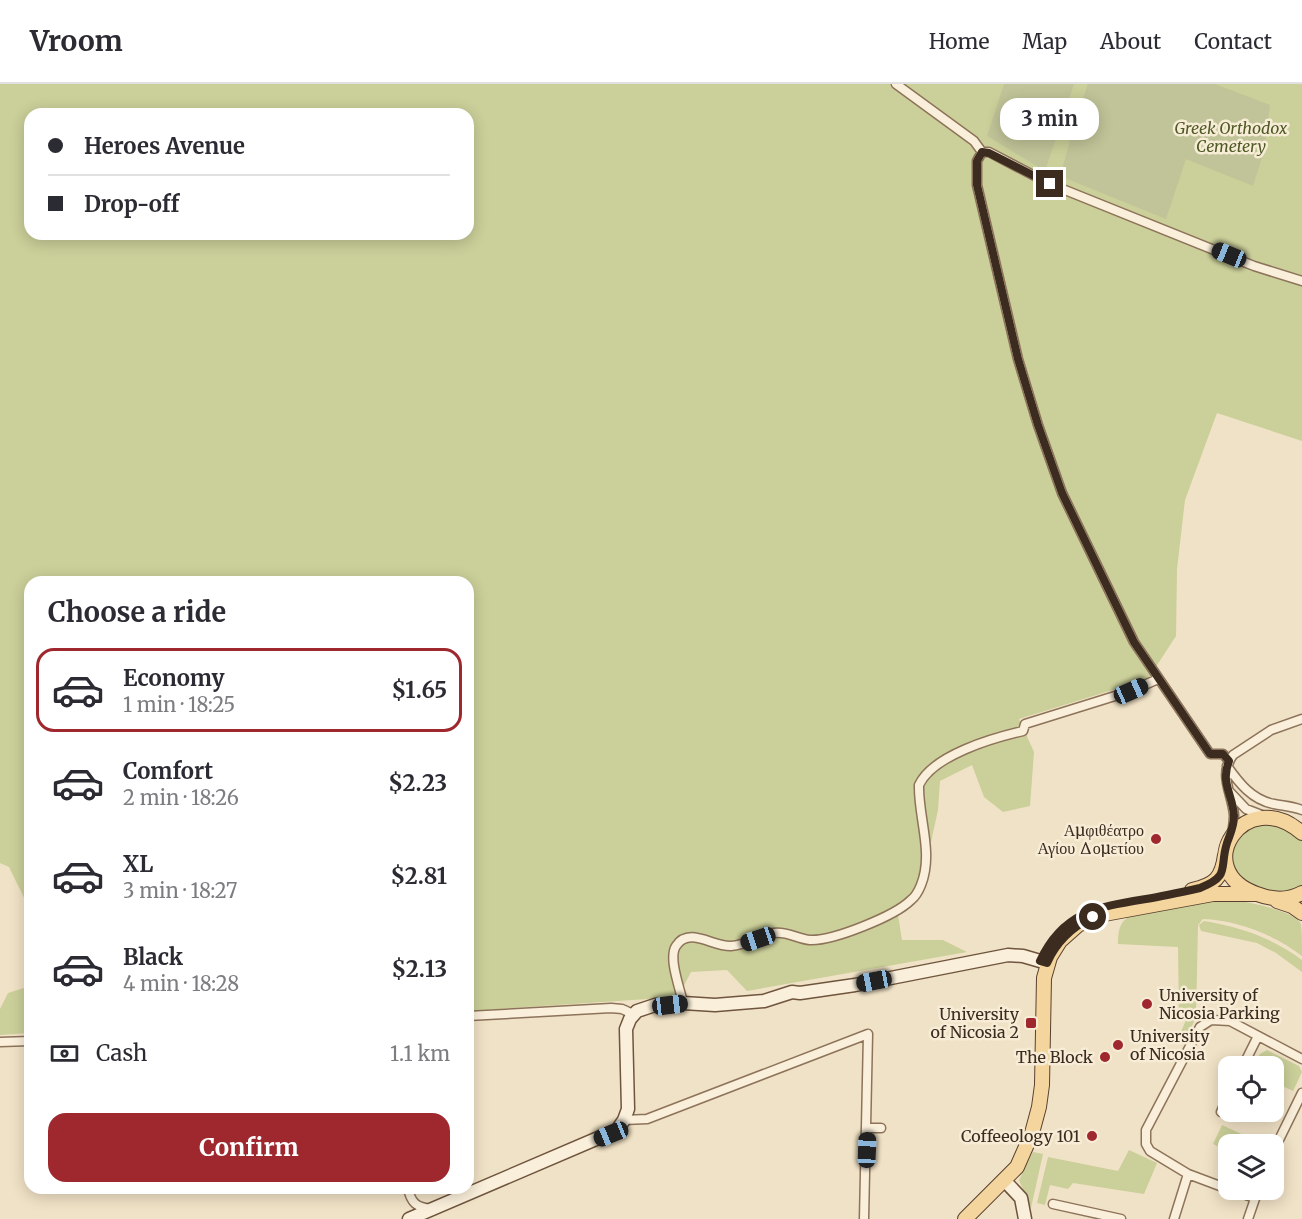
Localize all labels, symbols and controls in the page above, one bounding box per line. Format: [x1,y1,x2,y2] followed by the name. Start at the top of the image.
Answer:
[30,23,123,59] text: Vroom
[929,28,989,55] text: Home
[1022,28,1067,55] text: Map
[1100,28,1161,55] text: About
[1194,28,1272,55] text: Contact
[1000,97,1100,139] callout: 3 min
[1021,106,1078,131] text: 3 min
[1175,118,1288,156] park label: Greek Orthodox Cemetery
[84,132,245,160] text: Heroes Avenue
[1036,170,1063,197] route end
[84,190,179,218] text: Drop-off
[1209,240,1249,270] car
[48,595,226,629] text: Choose a ride
[51,663,105,717] icon: car
[123,664,224,692] text: Economy
[1111,675,1151,707] car
[391,676,447,704] text: $1.65
[123,692,235,717] text: 1 min · 18:25
[51,756,105,810] icon: car
[123,757,213,785] text: Comfort
[388,769,447,797] text: $2.23
[123,785,239,810] text: 2 min · 18:26
[1037,820,1144,858] place label: Αμφιθέατρο Αγίου Δομετίου
[1149,832,1163,846] marker: Αμφιθέατρο Αγίου Δομετίου
[51,849,105,903] icon: car
[123,850,153,878] text: XL
[391,862,447,890] text: $2.81
[123,878,237,903] text: 3 min · 18:27
[1079,903,1106,930] route start
[738,925,778,953] car
[51,942,105,996] icon: car
[123,943,183,971] text: Black
[392,955,447,983] text: $2.13
[855,969,893,993] car
[123,971,239,996] text: 4 min · 18:28
[1159,985,1280,1023] place label: University of Nicosia Parking
[651,994,689,1016] car
[1140,997,1154,1011] marker: University of Nicosia Parking
[931,1004,1020,1042] place label: University of Nicosia 2
[1024,1016,1038,1030] marker: University of Nicosia 2
[1130,1026,1210,1064] place label: University of Nicosia
[48,1037,81,1070] icon: cash
[1111,1038,1125,1052] marker: University of Nicosia
[96,1039,147,1067] text: Cash
[390,1041,450,1066] text: 1.1 km
[1016,1047,1094,1067] place label: The Block
[1098,1050,1112,1064] marker: The Block
[1218,1056,1284,1200] map controls
[1218,1056,1284,1122] button: locate
[48,1113,450,1182] button: Confirm
[591,1119,631,1149] car
[961,1126,1080,1146] place label: Coffeeology 101
[1085,1129,1099,1143] marker: Coffeeology 101
[857,1132,877,1168] car
[1218,1134,1284,1200] button: layers

